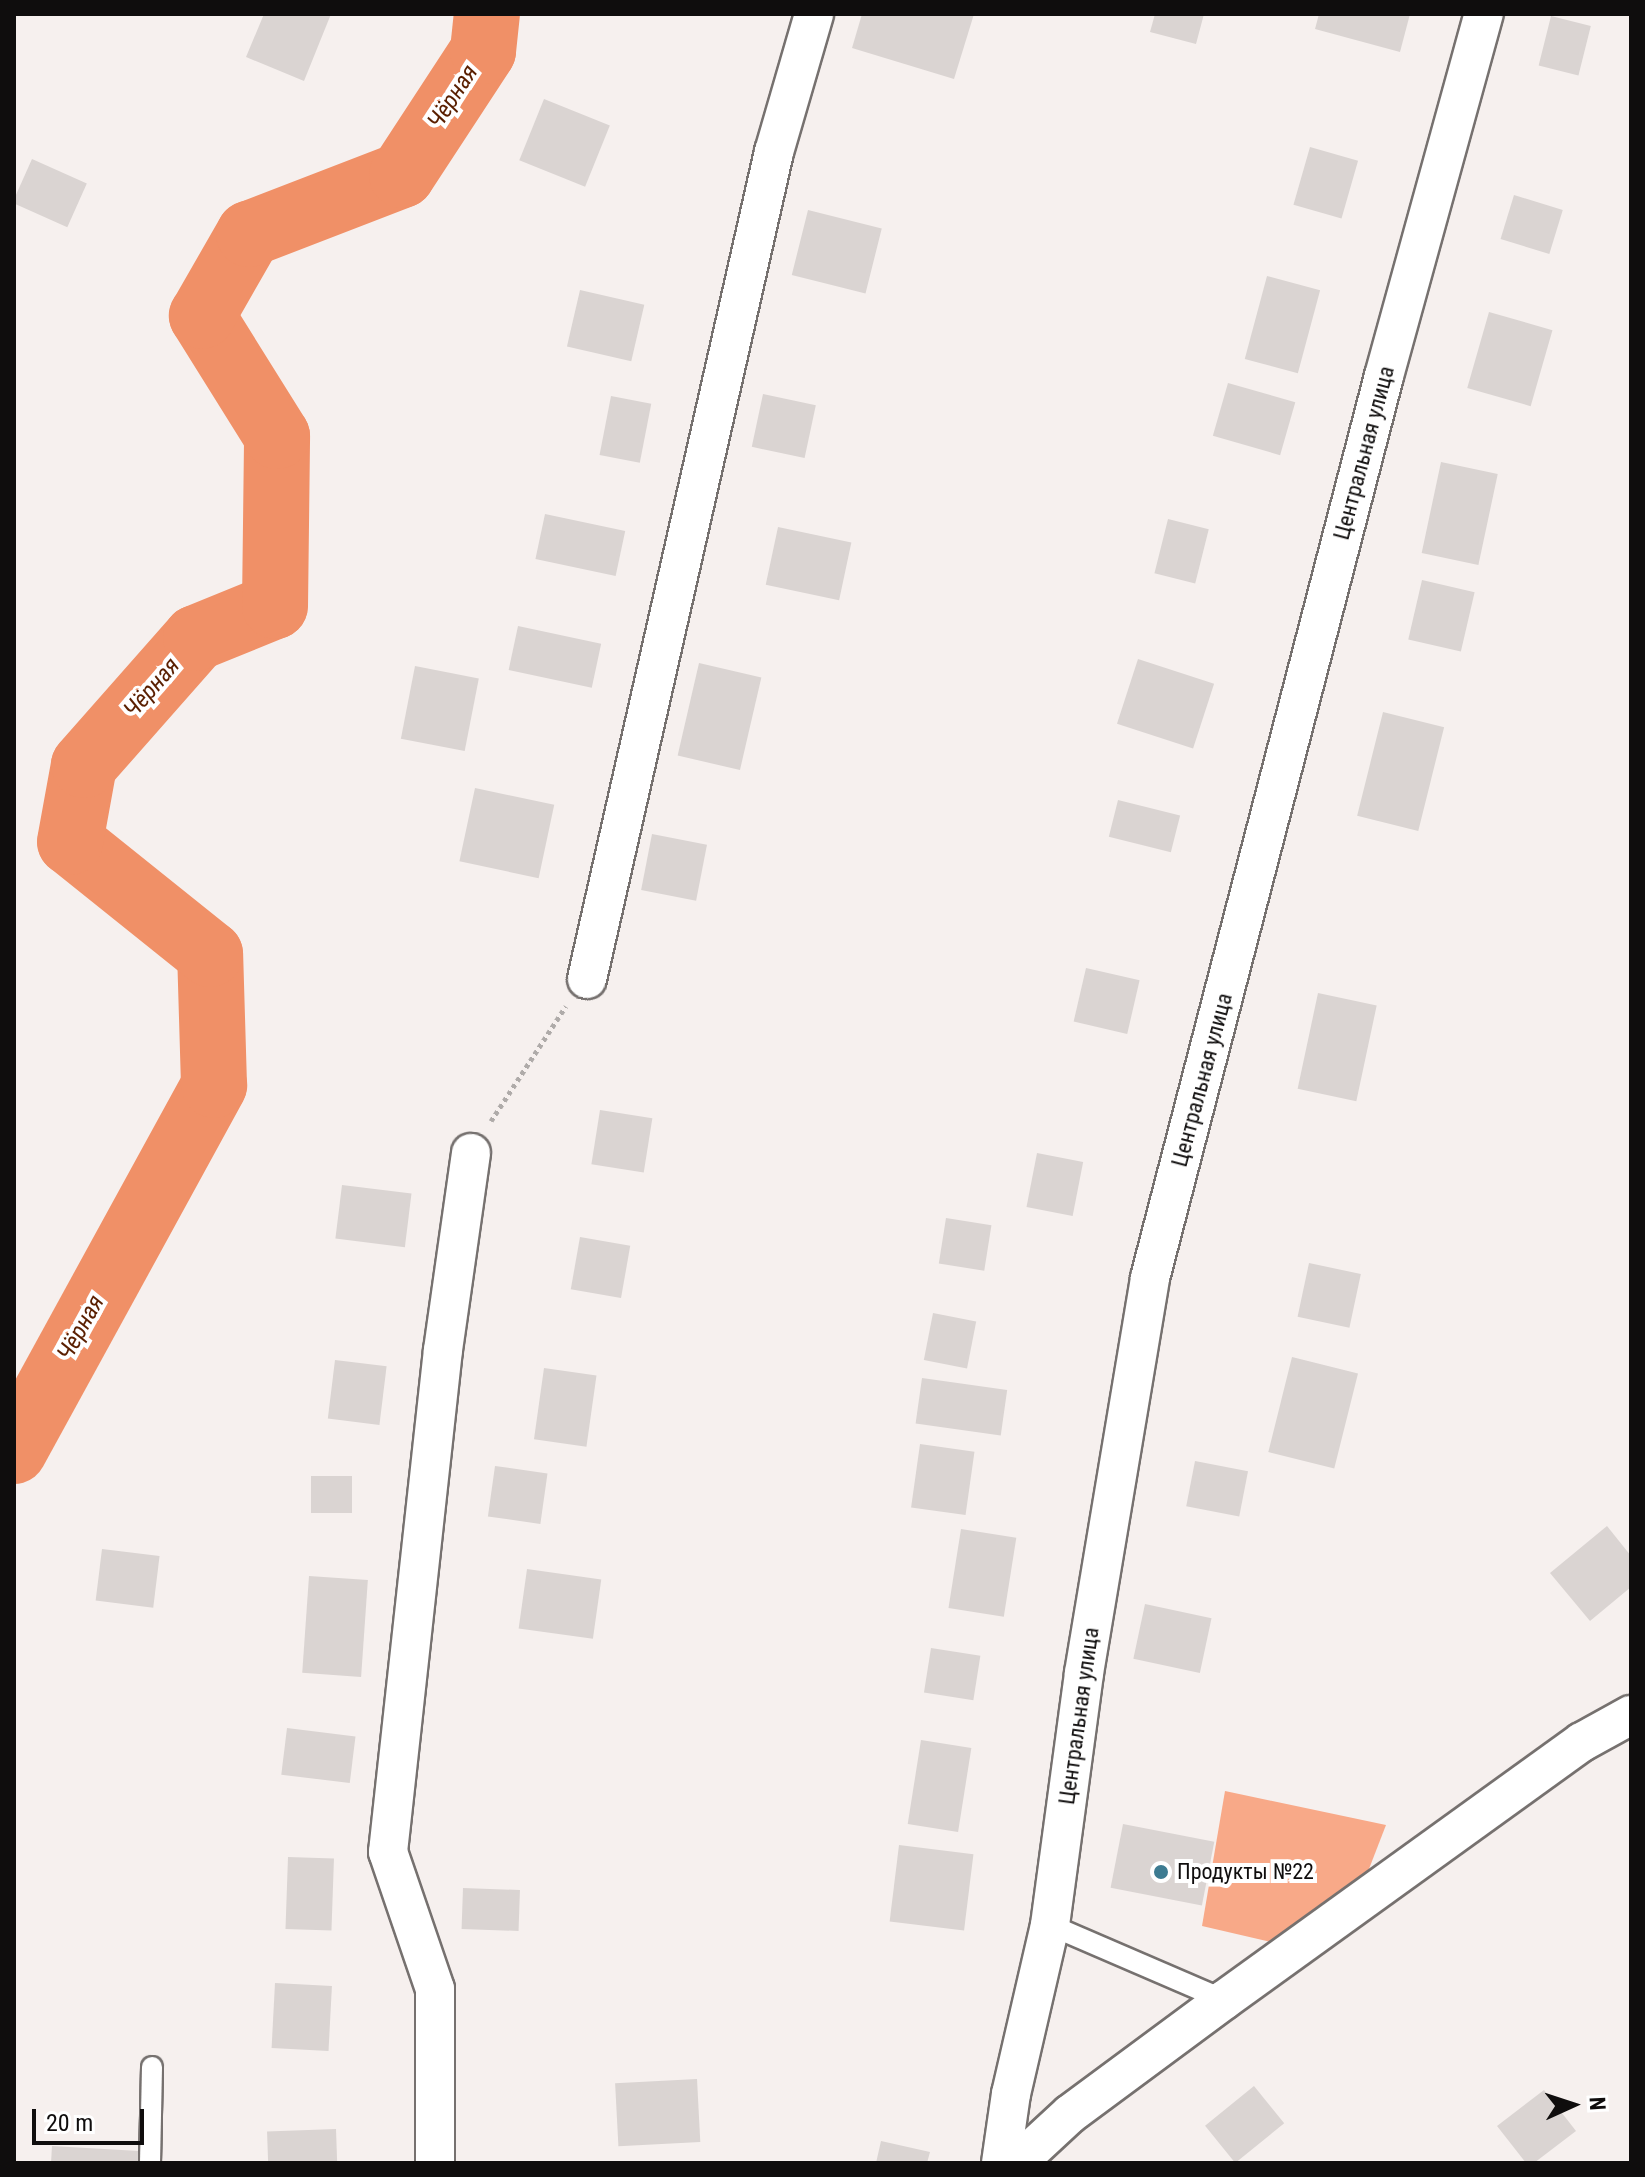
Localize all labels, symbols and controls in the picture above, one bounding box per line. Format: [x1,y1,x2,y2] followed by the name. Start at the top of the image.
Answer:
[422,60,484,134] water label: Чёрная
[1328,363,1400,543] street label: Центральная улица
[118,652,186,724] water label: Чёрная
[1166,990,1238,1170] street label: Центральная улица
[51,1290,111,1366] water label: Чёрная
[1053,1626,1105,1806] street label: Центральная улица
[1177,1859,1314,1885] place label: Продукты №22
[1152,1863,1170,1881] marker: Продукты №22
[1533,2065,1613,2145] north arrow
[36,2093,148,2143] scale bar
[1585,2096,1610,2111] text: N
[46,2109,93,2137] text: 20 m

